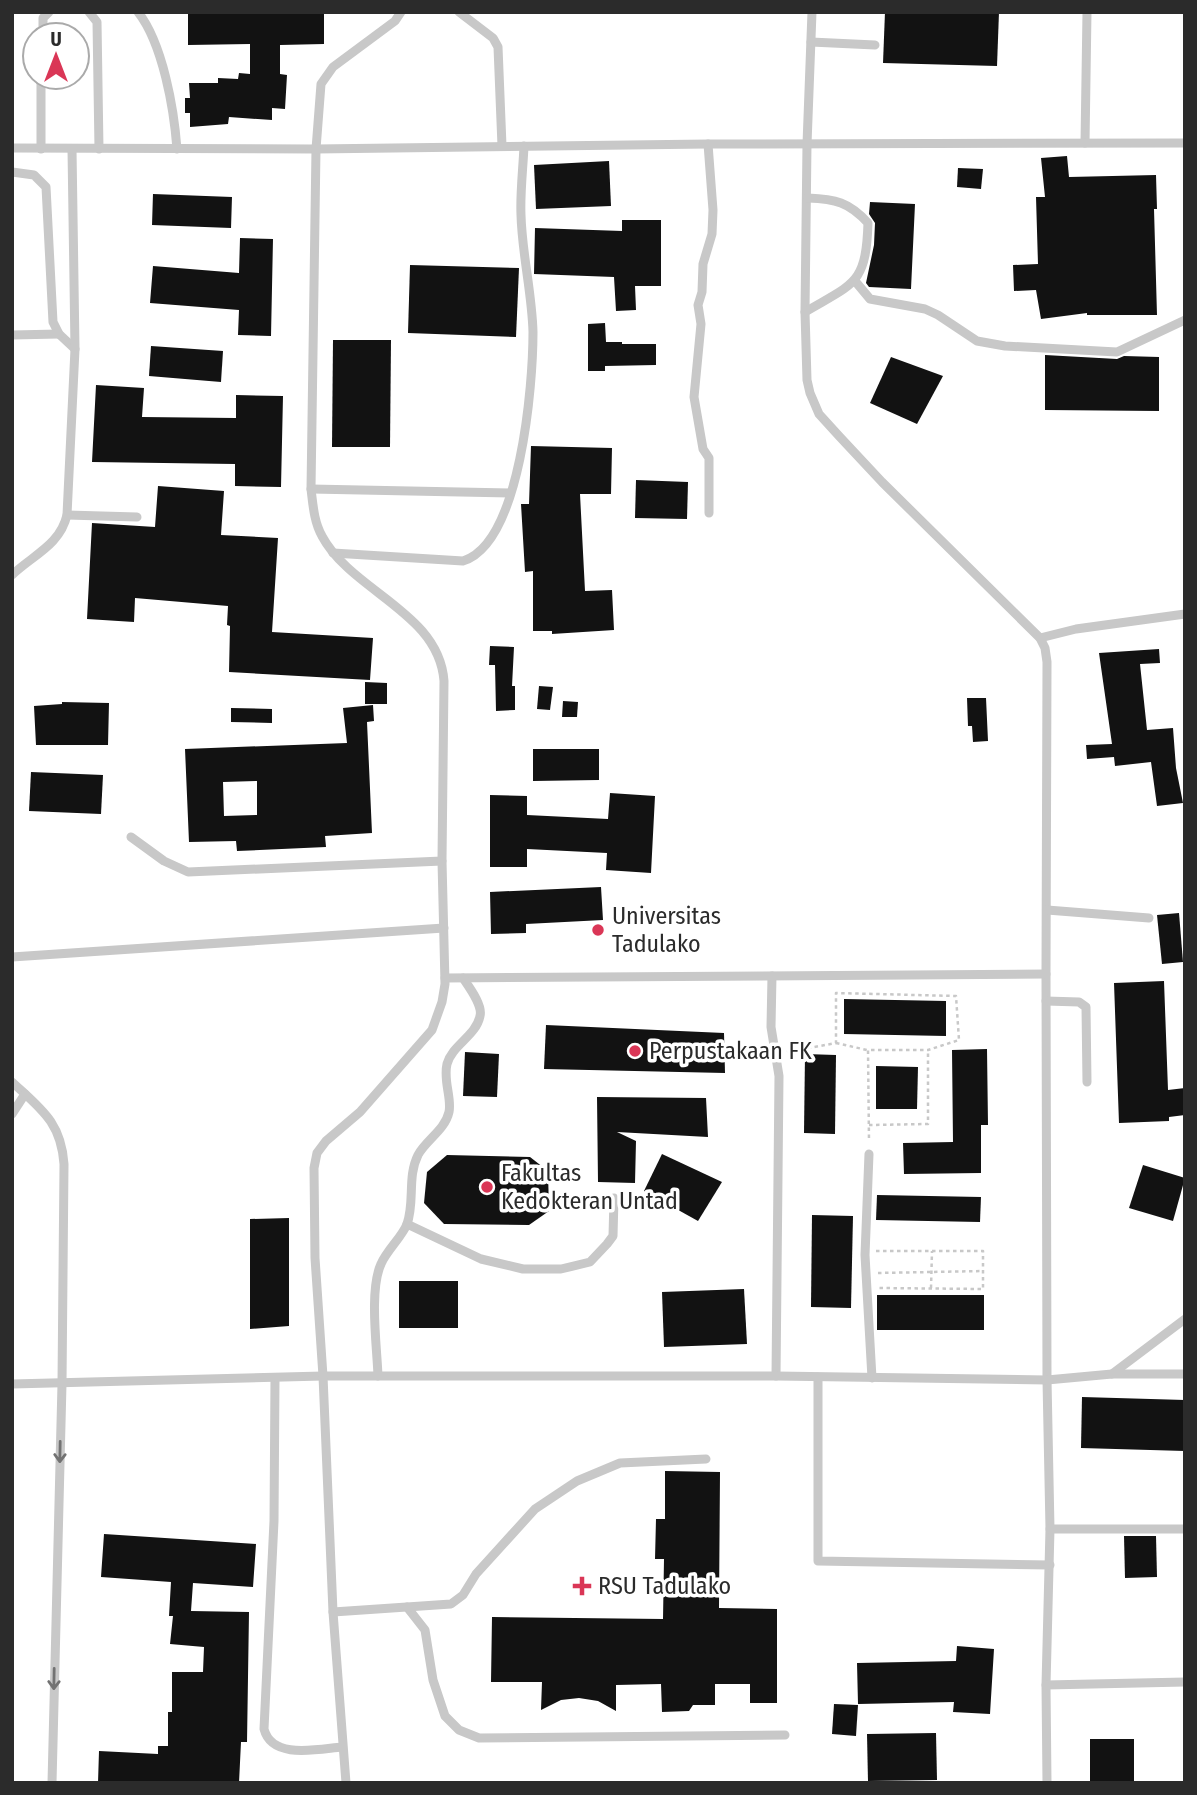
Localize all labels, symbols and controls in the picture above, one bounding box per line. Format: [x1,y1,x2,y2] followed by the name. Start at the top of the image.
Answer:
[21,21,91,91] north arrow
[50,28,62,51] text: U
[612,902,721,958] place label: Universitas Tadulako
[590,922,606,938] marker: Universitas Tadulako
[649,1037,812,1065] place label: Perpustakaan FK
[627,1043,643,1059] marker: Perpustakaan FK
[501,1159,678,1215] place label: Fakultas Kedokteran Untad
[479,1179,495,1195] marker: Fakultas Kedokteran Untad
[54,1440,67,1463] one-way arrow
[598,1572,731,1600] place label: RSU Tadulako
[572,1576,592,1596] marker: RSU Tadulako
[48,1668,61,1691] one-way arrow

